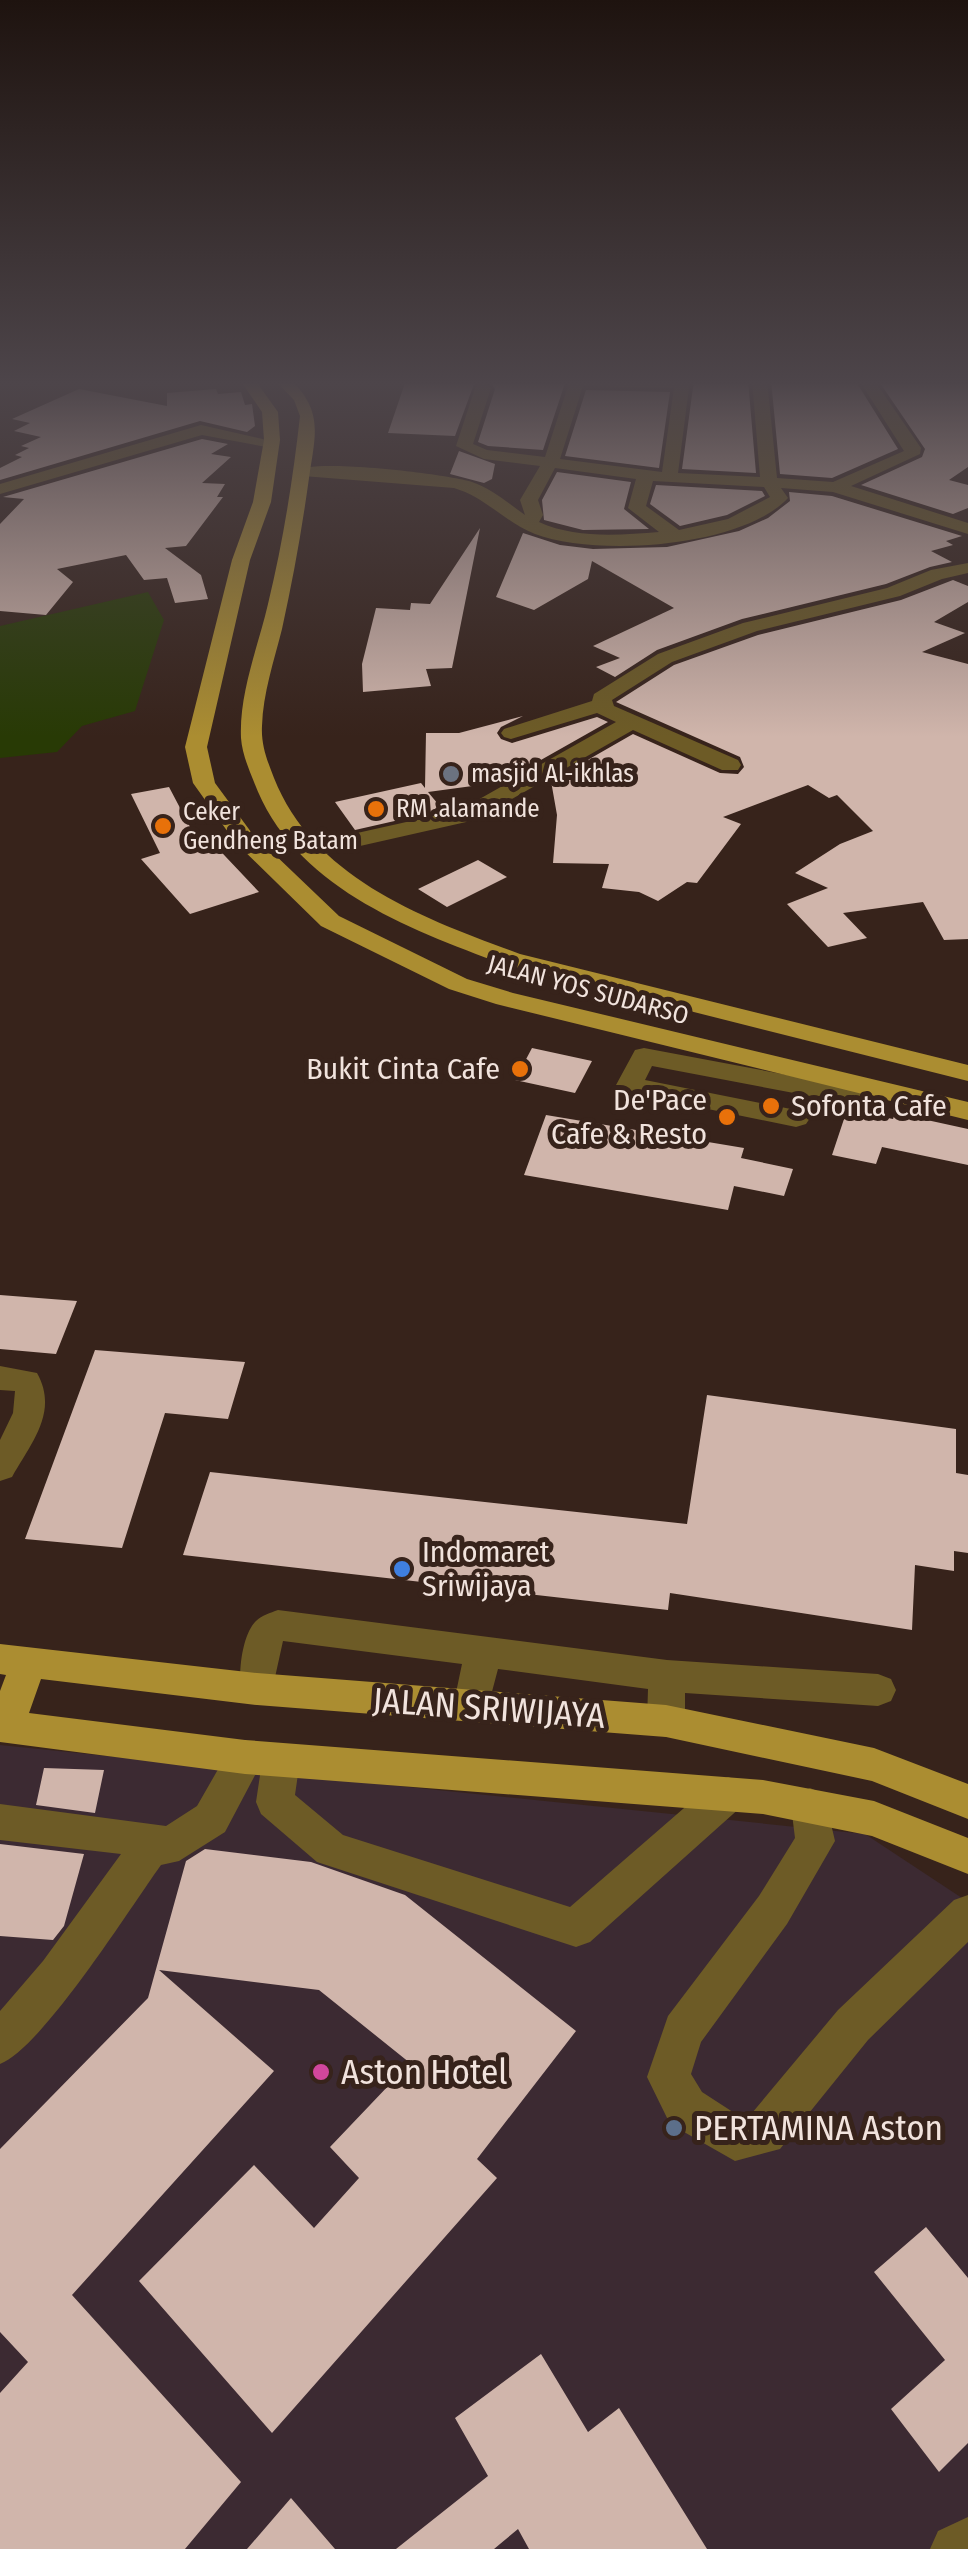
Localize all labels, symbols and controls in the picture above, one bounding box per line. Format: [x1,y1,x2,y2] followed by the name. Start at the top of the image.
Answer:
[471,759,634,789] place label: masjid Al-ikhlas
[440,763,462,785] marker: masjid Al-ikhlas
[396,794,540,824] place label: RM .alamande
[183,797,358,856] place label: Ceker Gendheng Batam
[365,798,387,820] marker: RM .alamande
[152,815,174,837] marker: Ceker Gendheng Batam
[484,949,692,1031] street label: JALAN YOS SUDARSO
[306,1051,500,1087] place label: Bukit Cinta Cafe
[509,1058,531,1080] marker: Bukit Cinta Cafe
[551,1082,707,1152] place label: De'Pace Cafe & Resto
[791,1088,947,1124] place label: Sofonta Cafe
[760,1095,782,1117] marker: Sofonta Cafe
[716,1106,738,1128] marker: De'Pace Cafe & Resto
[422,1534,550,1604] place label: Indomaret Sriwijaya
[391,1558,413,1580] marker: Indomaret Sriwijaya
[371,1679,607,1737] street label: JALAN SRIWIJAYA
[341,2051,507,2093] place label: Aston Hotel
[310,2061,332,2083] marker: Aston Hotel
[694,2107,943,2149] place label: PERTAMINA Aston
[663,2117,685,2139] marker: PERTAMINA Aston

